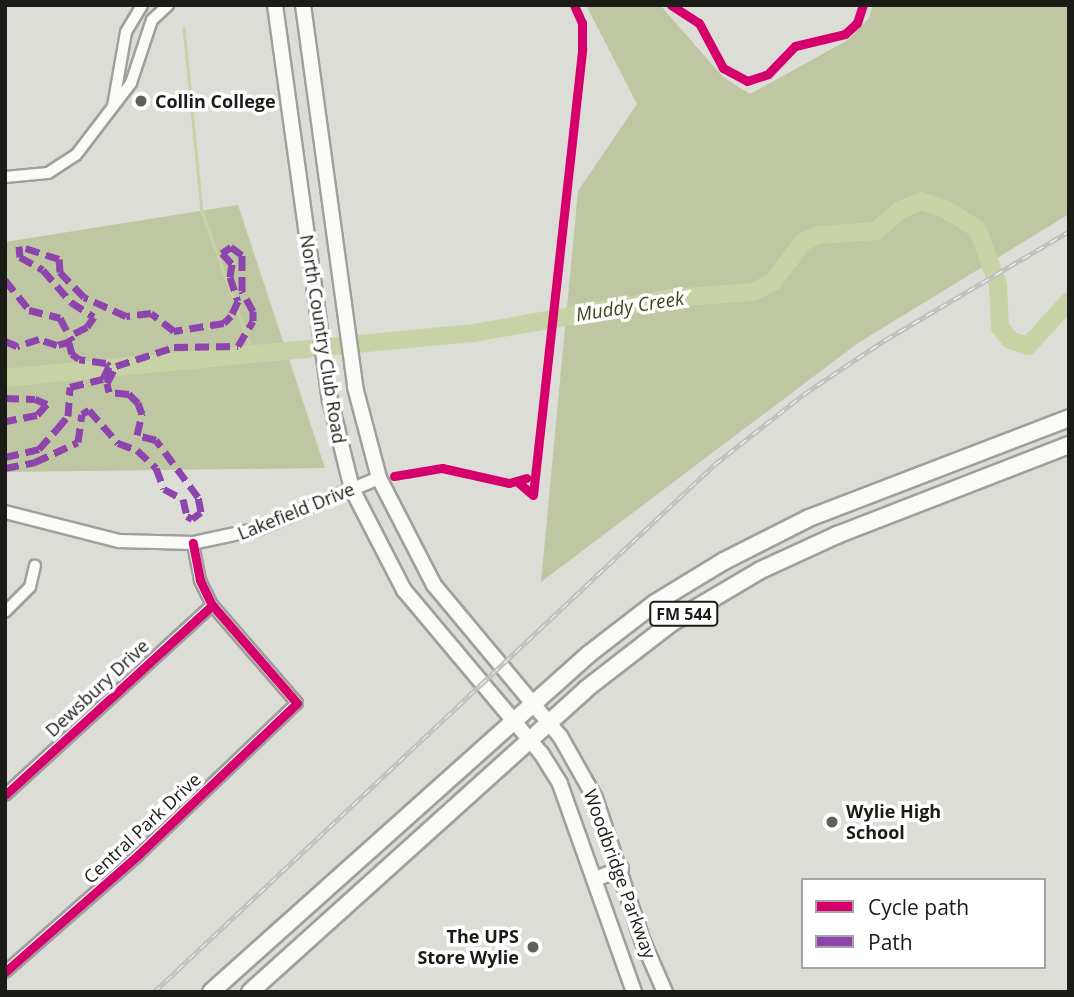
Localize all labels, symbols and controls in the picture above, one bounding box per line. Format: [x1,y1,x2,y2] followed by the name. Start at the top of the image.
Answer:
[155,90,276,112] place label: Collin College
[133,93,149,109] marker: Collin College
[296,233,350,445] street label: North Country Club Road
[574,287,686,327] water label: Muddy Creek
[234,478,358,544] street label: Lakefield Drive
[649,601,719,626] road number: FM 544
[41,635,153,741] street label: Dewsbury Drive
[79,768,205,888] street label: Central Park Drive
[579,786,661,962] street label: Woodbridge Parkway
[846,801,941,844] place label: Wylie High School
[824,814,840,830] marker: Wylie High School
[801,878,1046,969] legend
[868,893,969,921] text: Cycle path
[417,926,519,968] place label: The UPS Store Wylie
[868,928,913,956] text: Path
[525,939,541,955] marker: The UPS Store Wylie

